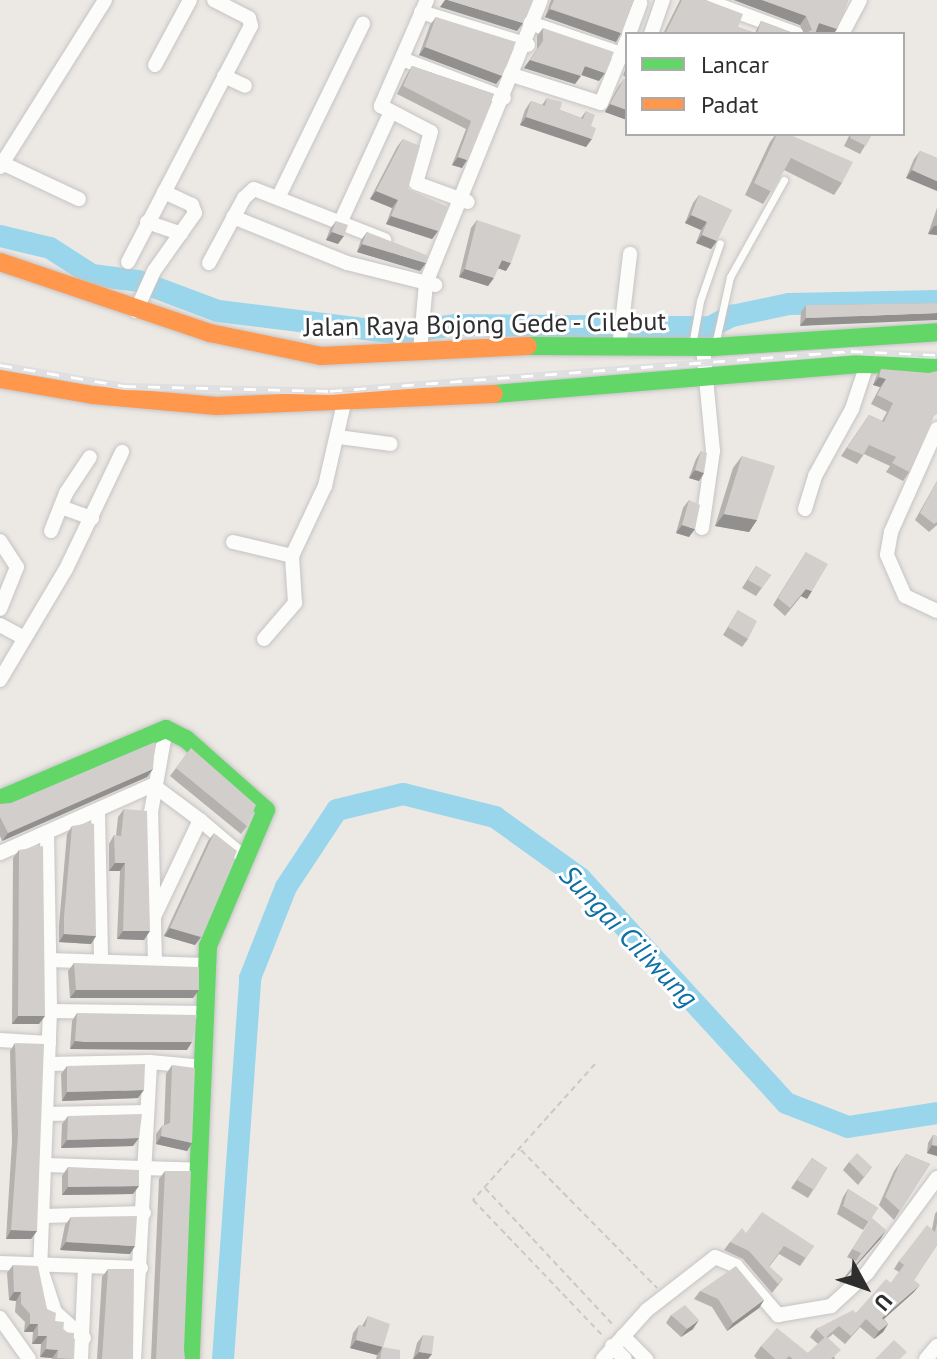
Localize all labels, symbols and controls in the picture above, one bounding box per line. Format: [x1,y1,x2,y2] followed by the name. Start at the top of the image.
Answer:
[625,32,905,136] legend
[701,49,769,80] text: Lancar
[701,89,758,120] text: Padat
[302,305,668,343] street label: Jalan Raya Bojong Gede - Cilebut
[553,858,705,1014] water label: Sungai Ciliwung
[825,1247,905,1327] north arrow
[868,1288,899,1317] text: U

